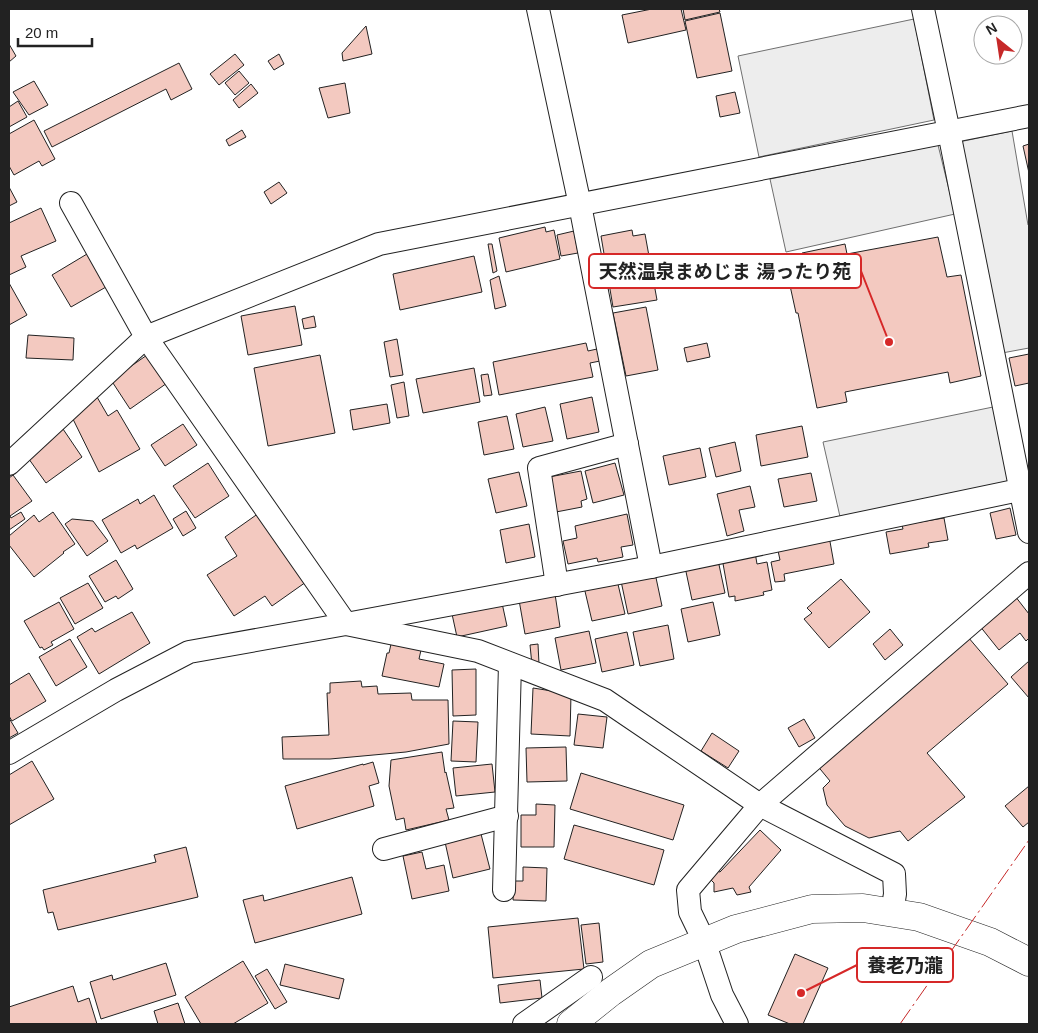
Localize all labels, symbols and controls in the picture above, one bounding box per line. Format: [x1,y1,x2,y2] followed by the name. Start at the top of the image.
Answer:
[18,15,91,47] scale bar
[973,15,1023,65] north arrow
[983,19,1000,38] text: N
[25,24,58,41] text: 20 m
[589,254,861,288] callout: 天然温泉まめじま 湯ったり苑
[599,261,851,282] text: 天然温泉まめじま 湯ったり苑
[857,948,953,982] callout: 養老乃瀧
[867,955,943,976] text: 養老乃瀧

